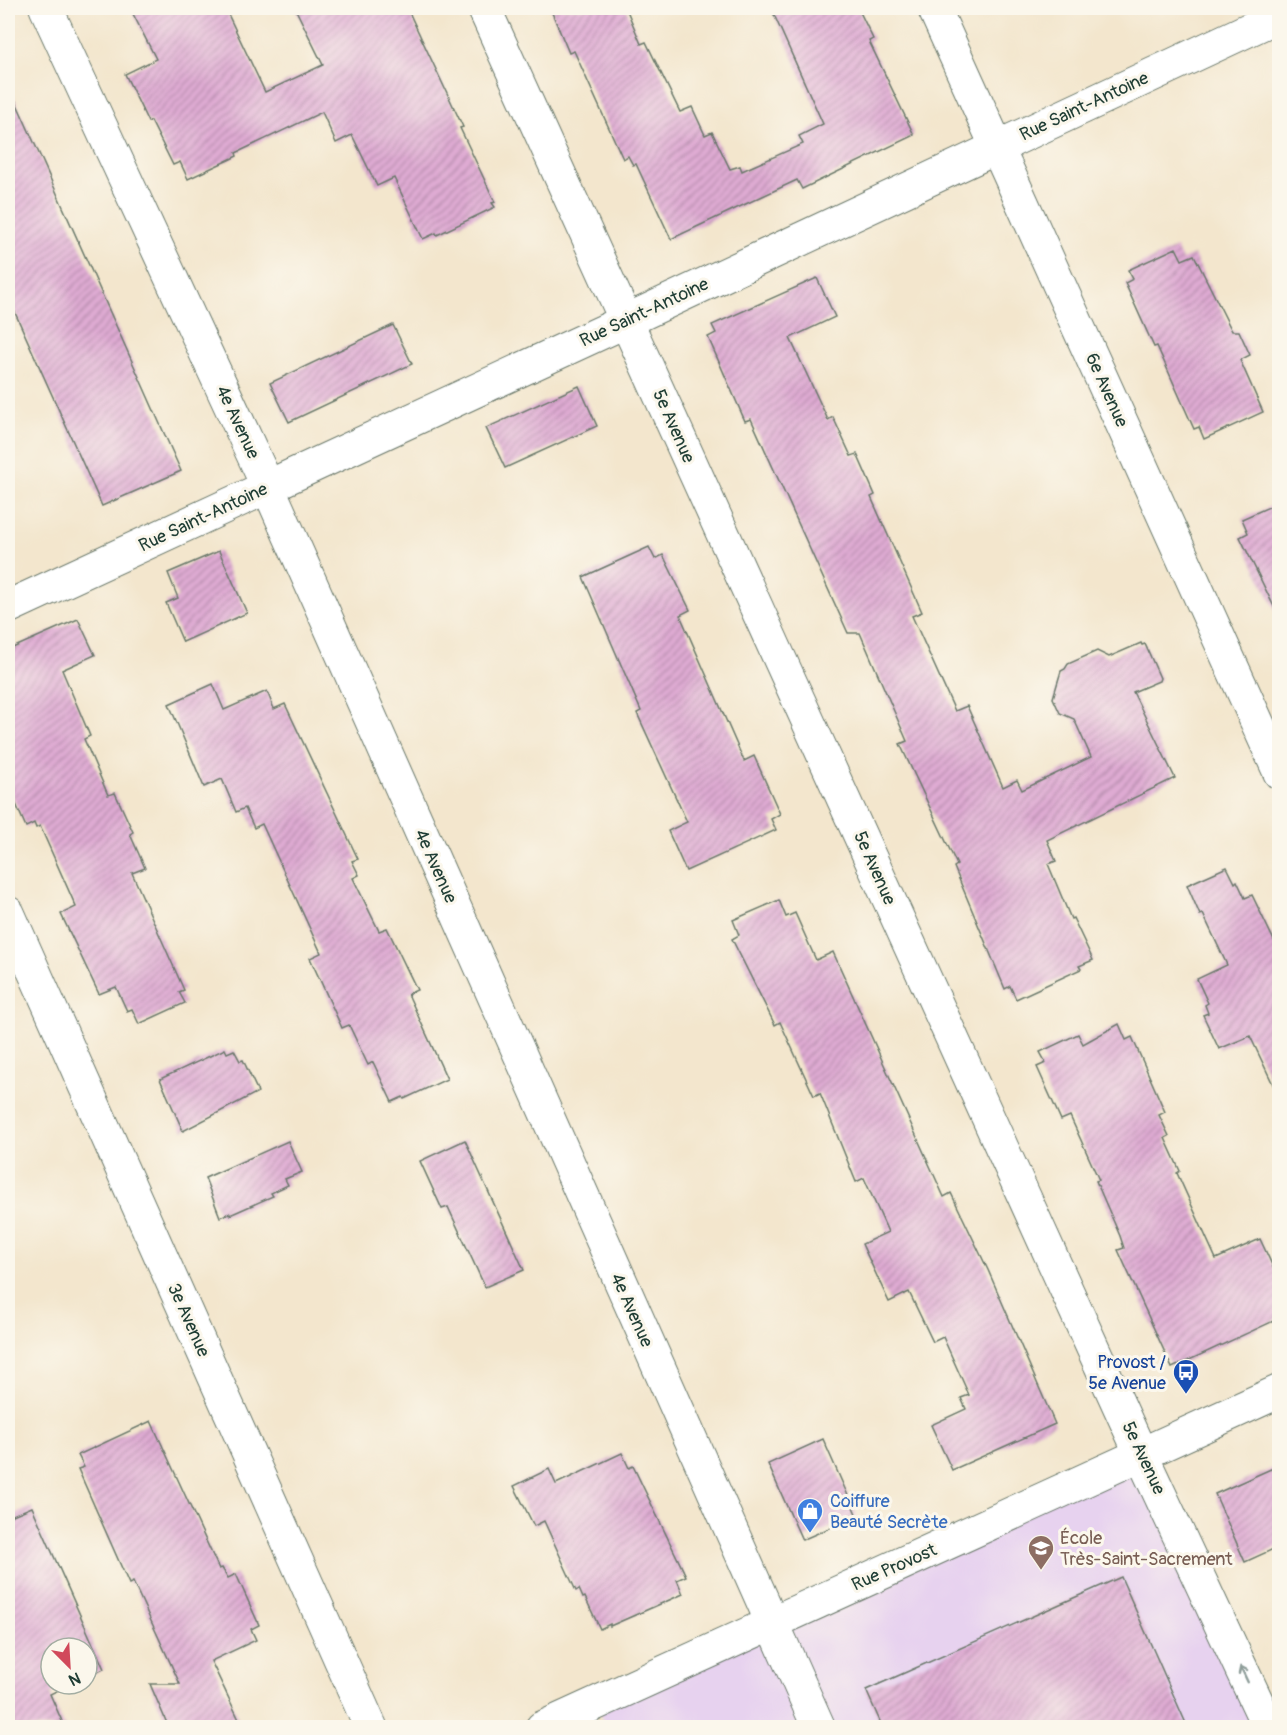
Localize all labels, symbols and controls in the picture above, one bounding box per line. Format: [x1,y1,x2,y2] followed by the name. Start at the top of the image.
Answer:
[1016,66,1153,146] street label: Rue Saint-Antoine
[576,272,713,352] street label: Rue Saint-Antoine
[1080,350,1133,431] street label: 6e Avenue
[211,382,265,463] street label: 4e Avenue
[647,386,700,467] street label: 5e Avenue
[135,477,272,557] street label: Rue Saint-Antoine
[409,826,462,907] street label: 4e Avenue
[848,828,901,909] street label: 5e Avenue
[605,1270,658,1351] street label: 4e Avenue
[162,1280,215,1361] street label: 3e Avenue
[1088,1351,1166,1395] place label: Provost / 5e Avenue
[1171,1357,1201,1395] bus stop icon: Provost / 5e Avenue
[1117,1418,1170,1498] street label: 5e Avenue
[830,1490,948,1534] place label: Coiffure Beauté Secrète
[795,1496,825,1534] shop icon: Coiffure Beauté Secrète
[1060,1527,1233,1571] place label: École Très-Saint-Sacrement
[1026,1533,1056,1571] school or university icon: École Très-Saint-Sacrement
[848,1538,941,1596] street label: Rue Provost
[39,1636,99,1696] north arrow
[1238,1666,1250,1684] one-way arrow
[66,1667,84,1690] text: N

